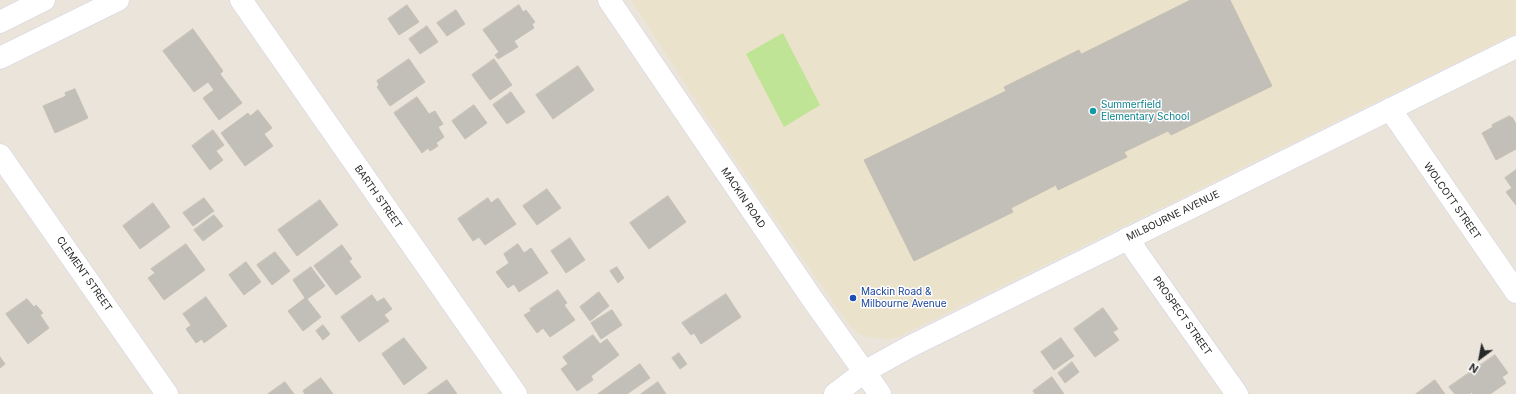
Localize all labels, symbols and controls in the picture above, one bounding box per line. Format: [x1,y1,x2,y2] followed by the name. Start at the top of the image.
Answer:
[1101,99,1190,122] place label: Summerfield Elementary School
[1088,106,1098,116] marker: Summerfield Elementary School
[1421,160,1483,242] street label: WOLCOTT STREET
[352,163,404,231] street label: BARTH STREET
[718,165,768,231] street label: MACKIN ROAD
[1125,188,1221,244] street label: MILBOURNE AVENUE
[54,234,114,314] street label: CLEMENT STREET
[1150,274,1214,358] street label: PROSPECT STREET
[861,286,947,310] place label: Mackin Road & Milbourne Avenue
[848,293,858,303] marker: Mackin Road & Milbourne Avenue
[1460,338,1500,378] north arrow
[1466,360,1481,376] text: N

